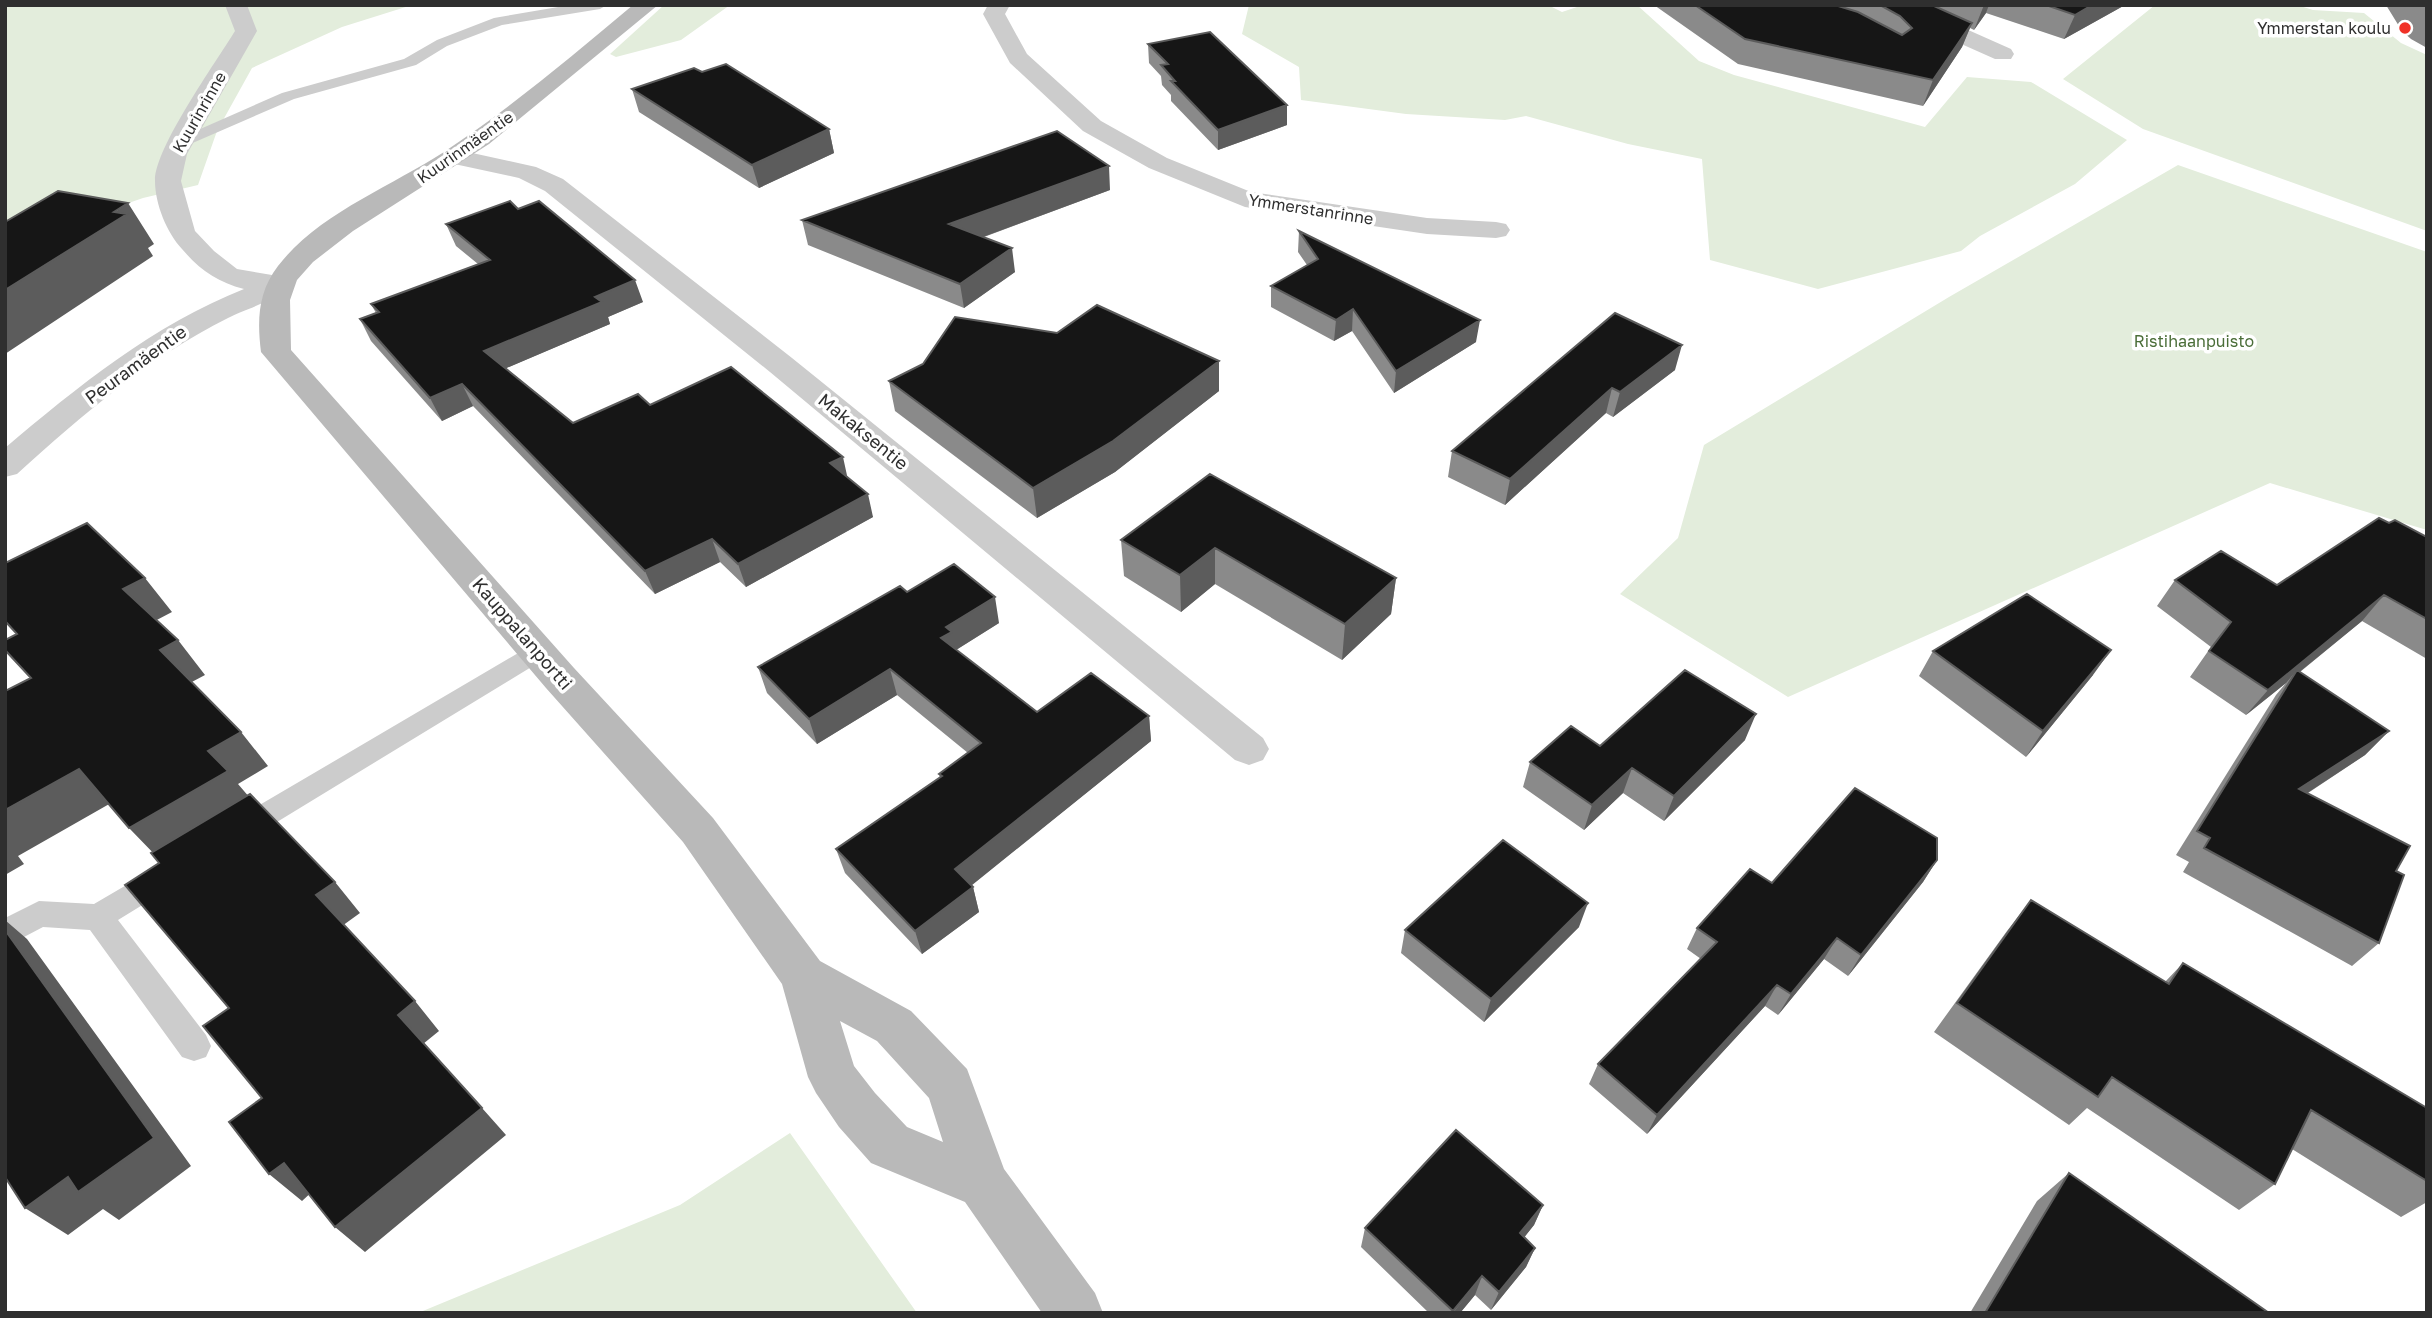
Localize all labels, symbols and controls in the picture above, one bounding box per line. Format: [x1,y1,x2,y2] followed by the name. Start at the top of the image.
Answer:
[2257,18,2391,38] place label: Ymmerstan koulu
[2397,20,2413,36] marker: Ymmerstan koulu
[168,68,230,156] street label: Kuurinrinne
[413,107,517,187] street label: Kuurinmäentie
[1247,189,1375,229] street label: Ymmerstanrinne
[80,320,190,408] street label: Peuramäentie
[2134,331,2254,351] park label: Ristihaanpuisto
[814,388,913,474] street label: Makaksentie
[468,573,577,694] street label: Kauppalanportti

